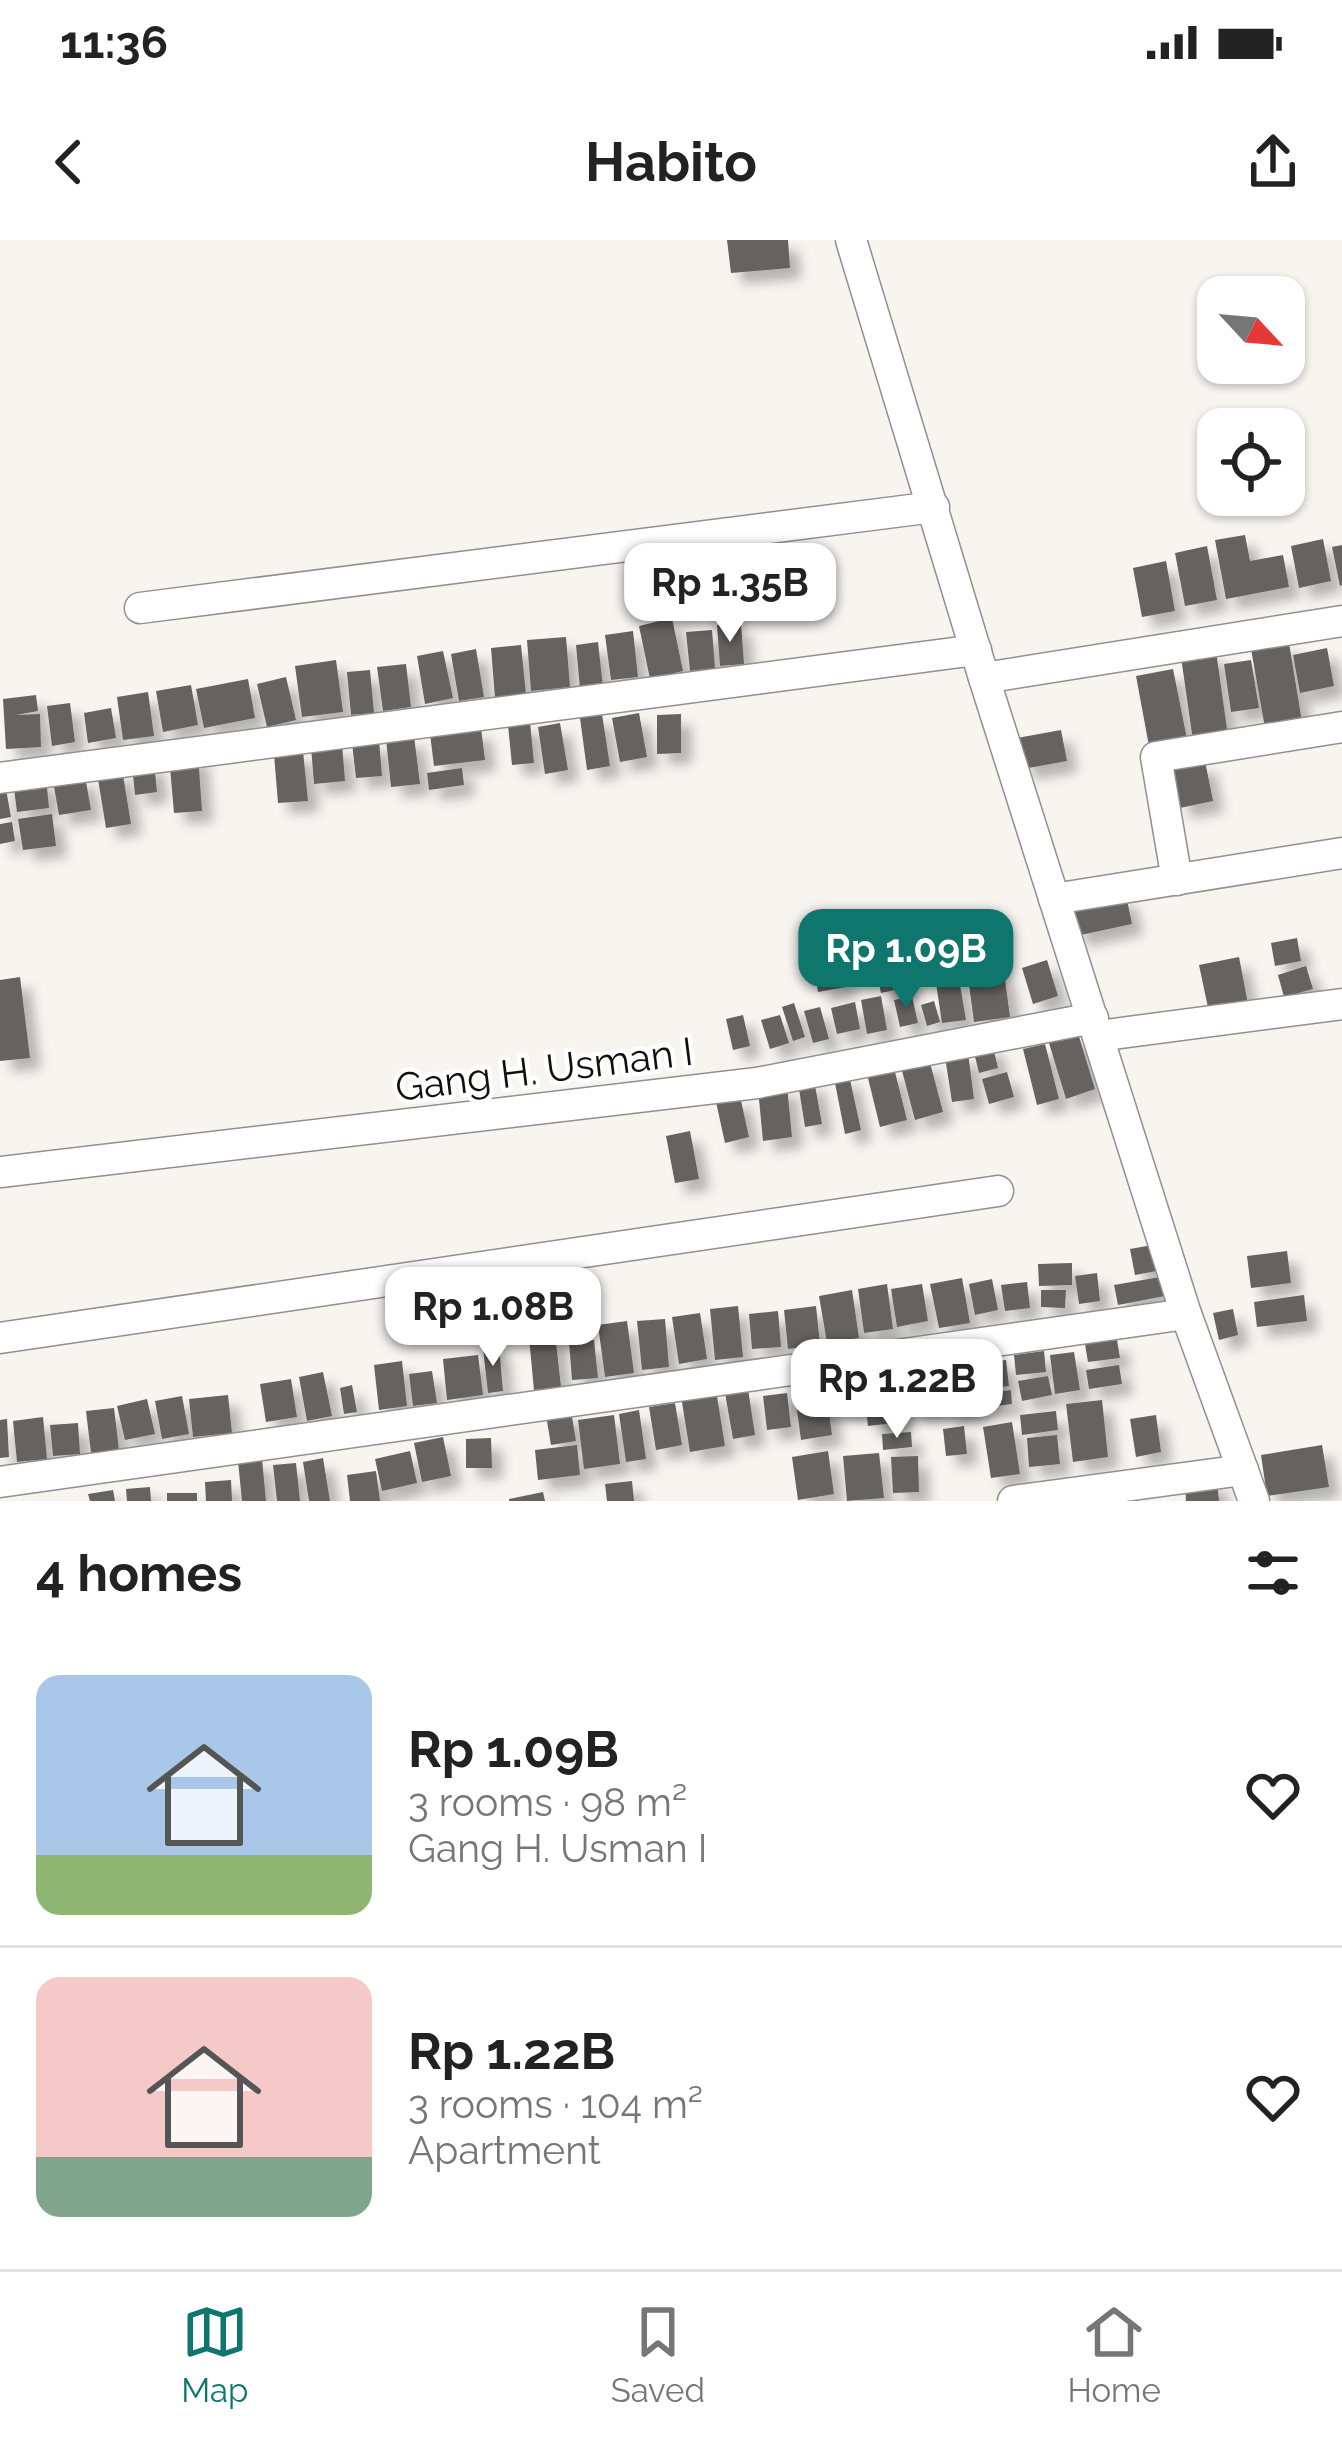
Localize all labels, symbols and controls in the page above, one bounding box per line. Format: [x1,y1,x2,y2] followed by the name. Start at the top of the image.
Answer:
[60,16,168,69] text: 11:36
[36,129,102,195] icon: back
[1240,129,1306,195] icon: share
[585,130,757,194] text: Habito
[1197,276,1305,384] north arrow
[1197,276,1305,516] map controls
[1197,408,1305,516] button: locate
[606,543,854,645] pin: Rp 1.35B
[651,559,809,605] text: Rp 1.35B
[782,909,1030,1011] pin: Rp 1.09B
[825,925,987,971] text: Rp 1.09B
[393,1028,695,1110] street label: Gang H. Usman I
[369,1267,617,1369] pin: Rp 1.08B
[412,1283,574,1329] text: Rp 1.08B
[773,1339,1021,1441] pin: Rp 1.22B
[818,1355,976,1401] text: Rp 1.22B
[1240,1540,1306,1606] icon: filters
[36,1543,242,1603] text: 4 homes
[408,1719,619,1779] text: Rp 1.09B
[132,1723,276,1867] icon: home
[1240,1762,1306,1828] icon: heart
[408,1779,687,1825] text: 3 rooms · 98 m²
[408,1825,707,1871] text: Gang H. Usman I
[408,2021,615,2081] text: Rp 1.22B
[132,2025,276,2169] icon: home
[1240,2064,1306,2130] icon: heart
[408,2081,703,2127] text: 3 rooms · 104 m²
[408,2127,601,2173] text: Apartment
[181,2299,248,2410] tab: Map
[611,2299,705,2410] tab: Saved
[1067,2299,1161,2410] tab: Home

